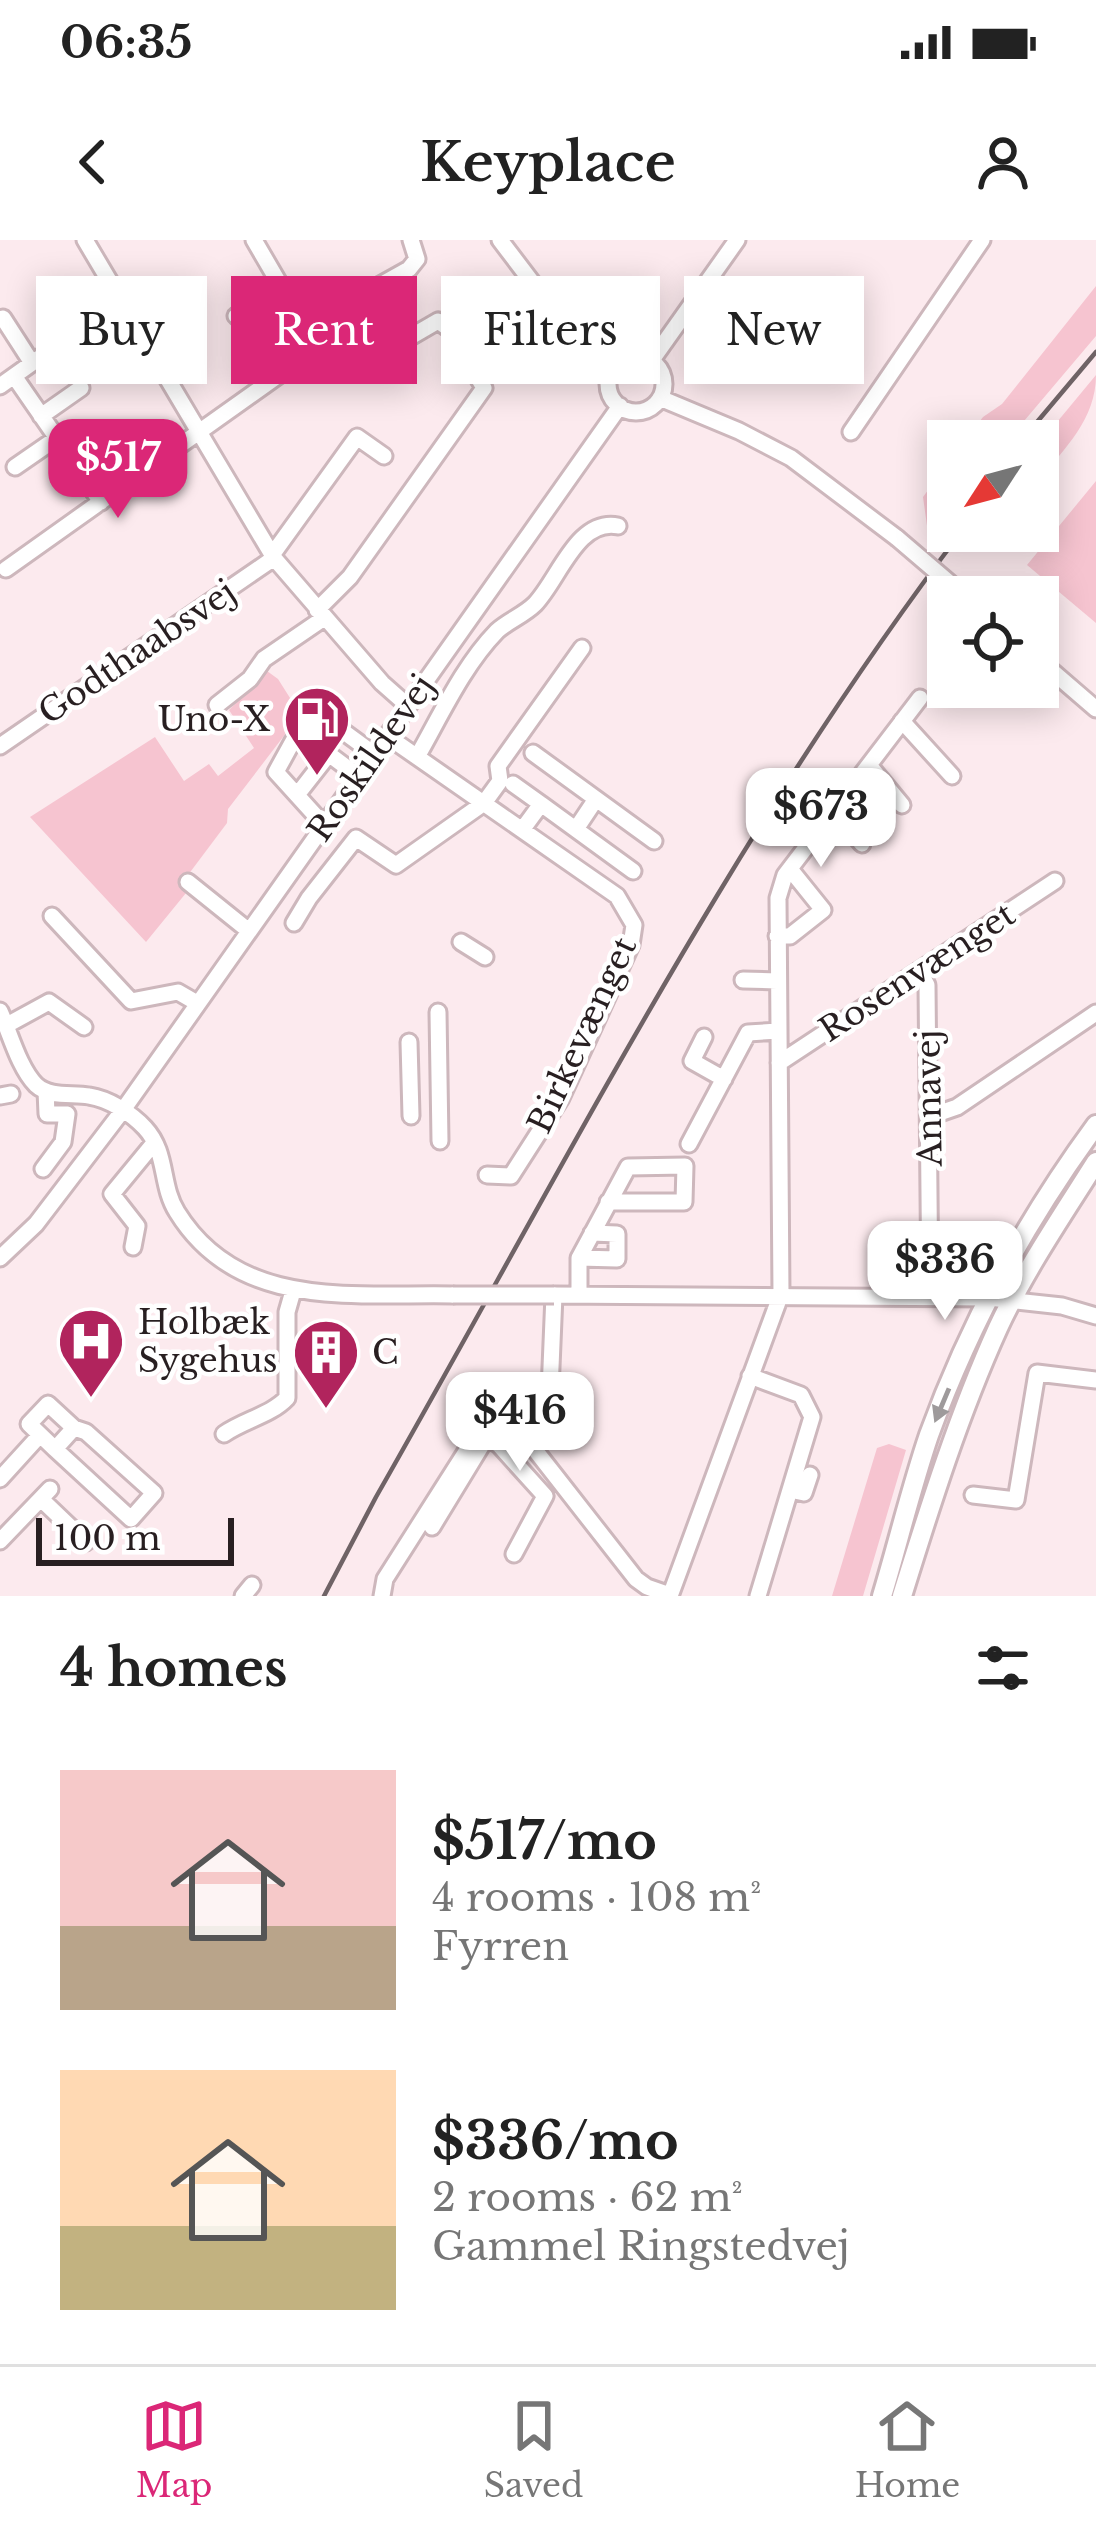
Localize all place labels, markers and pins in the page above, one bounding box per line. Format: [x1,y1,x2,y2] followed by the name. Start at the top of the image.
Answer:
[47,419,189,521] pin: $517
[282,684,352,778] fuel station icon: Uno-X
[158,699,271,740] place label: Uno-X
[750,768,892,870] pin: $673
[874,1221,1016,1323] pin: $336
[138,1302,278,1381] place label: Holbæk Sygehus
[56,1306,126,1400] hospital icon: Holbæk Sygehus
[291,1317,361,1411] building icon: C
[372,1332,398,1373] place label: C
[449,1372,591,1474] pin: $416

